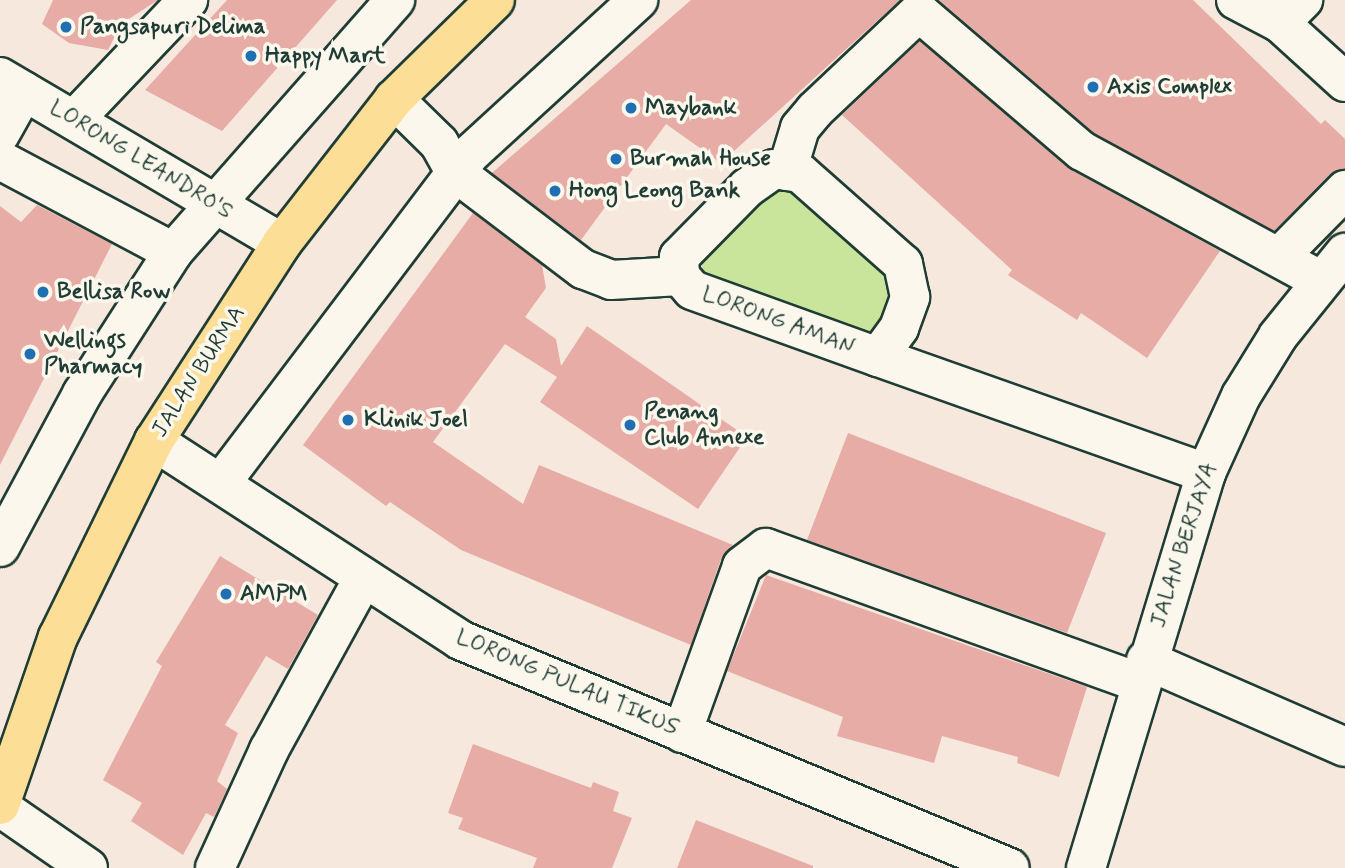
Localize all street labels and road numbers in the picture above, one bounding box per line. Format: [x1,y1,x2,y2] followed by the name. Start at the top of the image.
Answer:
[42,93,240,227] street label: LORONG LEANDRO'S
[698,281,858,361] street label: LORONG AMAN
[146,301,252,443] street label: JALAN BURMA
[1144,459,1224,631] street label: JALAN BERJAYA
[452,624,682,742] street label: LORONG PULAU TIKUS

